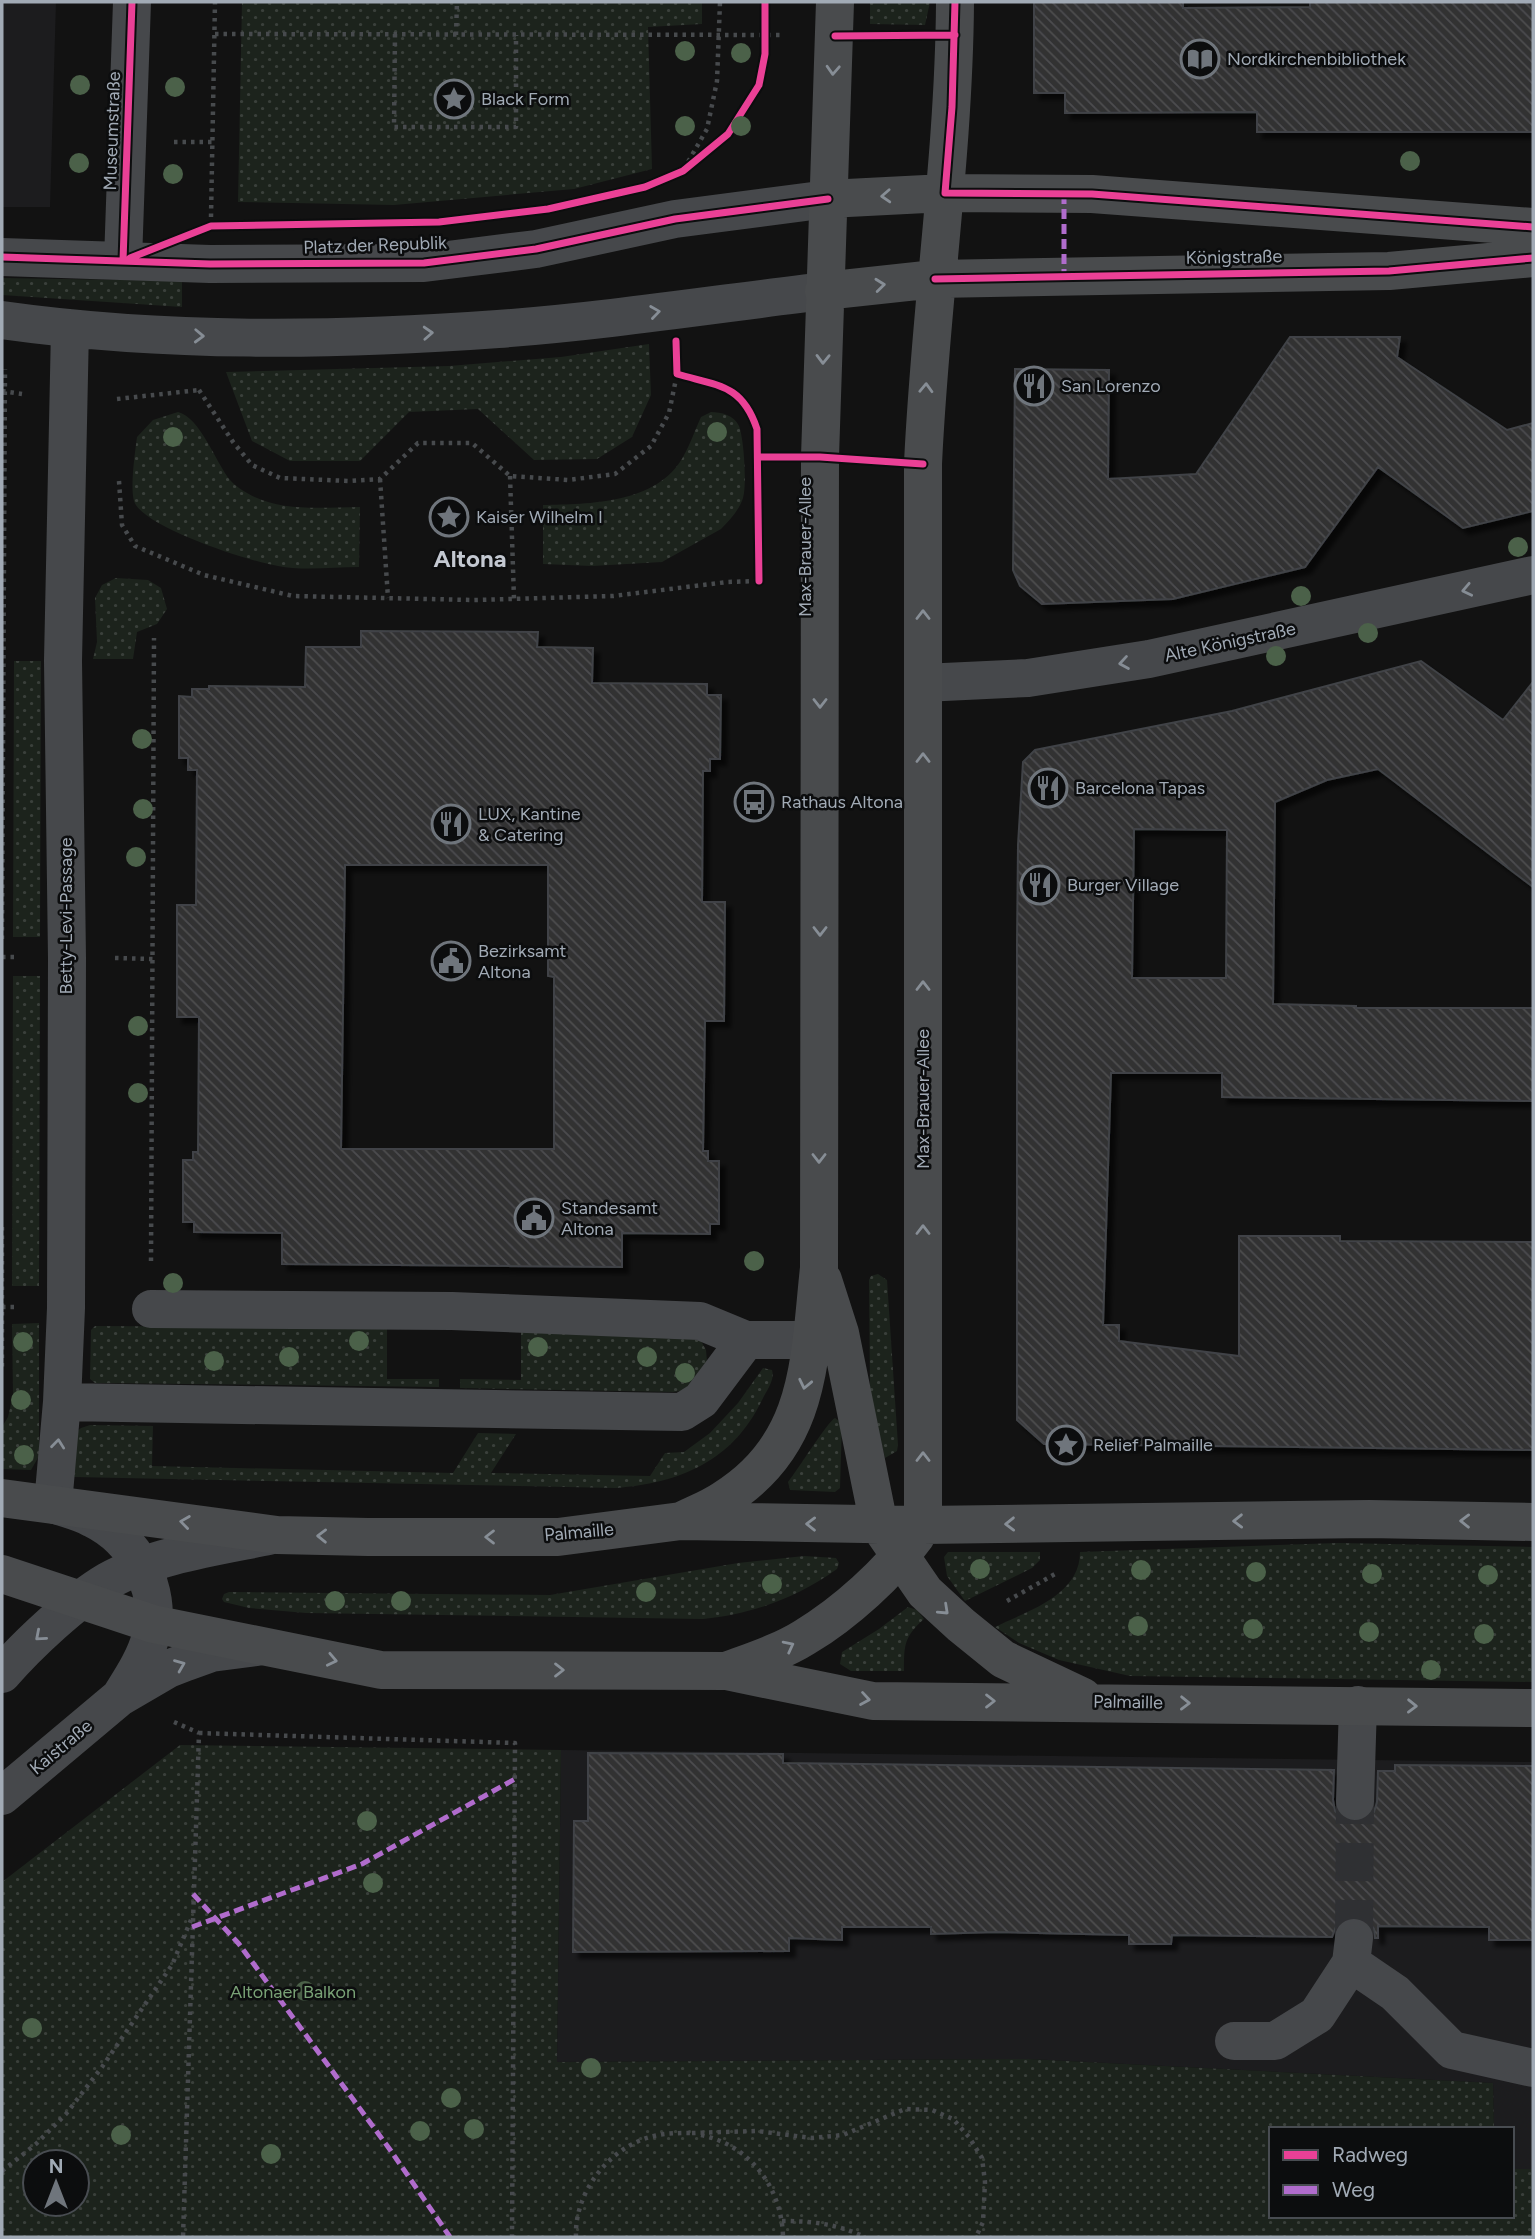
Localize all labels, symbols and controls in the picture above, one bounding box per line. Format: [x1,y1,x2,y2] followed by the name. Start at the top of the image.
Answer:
[1179,38,1221,80] library icon: Nordkirchenbibliothek
[1227,48,1406,70] place label: Nordkirchenbibliothek
[826,65,841,76] one-way arrow
[99,71,125,191] street label: Museumstraße
[433,78,475,120] place icon: Black Form
[481,88,570,110] place label: Black Form
[881,189,892,204] one-way arrow
[303,231,447,259] street label: Platz der Republik
[1186,245,1283,269] street label: Königstraße
[874,277,886,292] one-way arrow
[649,305,661,320] one-way arrow
[423,326,434,341] one-way arrow
[194,328,205,343] one-way arrow
[815,354,830,365] one-way arrow
[1013,365,1055,407] restaurant icon: San Lorenzo
[1061,375,1161,397] place label: San Lorenzo
[919,382,934,393] one-way arrow
[794,477,816,617] street label: Max-Brauer-Allee
[428,496,470,538] place icon: Kaiser Wilhelm I
[476,506,603,528] place label: Kaiser Wilhelm I
[434,544,506,573] district label: Altona
[1461,581,1473,596] one-way arrow
[915,609,931,620] one-way arrow
[1162,617,1298,667] street label: Alte Königstraße
[1118,655,1130,670] one-way arrow
[812,699,828,709] one-way arrow
[915,753,931,763] one-way arrow
[1027,767,1069,809] restaurant icon: Barcelona Tapas
[1075,777,1205,799] place label: Barcelona Tapas
[733,781,775,823] bus stop icon: Rathaus Altona
[781,791,903,813] place label: Rathaus Altona
[430,803,472,845] restaurant icon: LUX, Kantine & Catering
[478,803,581,846] place label: LUX, Kantine & Catering
[55,837,77,995] street label: Betty-Levi-Passage
[1019,864,1061,906] restaurant icon: Burger Village
[1067,874,1179,896] place label: Burger Village
[812,926,828,937] one-way arrow
[430,940,472,982] public building icon: Bezirksamt Altona
[478,940,567,983] place label: Bezirksamt Altona
[915,980,931,991] one-way arrow
[912,1029,934,1169] street label: Max-Brauer-Allee
[811,1154,827,1164] one-way arrow
[513,1197,555,1239] public building icon: Standesamt Altona
[561,1197,658,1240] place label: Standesamt Altona
[915,1224,931,1234] one-way arrow
[799,1378,813,1390] one-way arrow
[1045,1424,1087,1466] place icon: Relief Palmaille
[1093,1434,1213,1456] place label: Relief Palmaille
[50,1438,65,1449] one-way arrow
[915,1451,931,1462] one-way arrow
[1232,1513,1242,1529] one-way arrow
[1459,1513,1470,1529] one-way arrow
[179,1515,191,1530] one-way arrow
[805,1516,816,1531] one-way arrow
[1004,1516,1015,1532] one-way arrow
[543,1518,615,1546] street label: Palmaille
[317,1528,328,1543] one-way arrow
[484,1529,495,1545] one-way arrow
[936,1601,949,1614] one-way arrow
[35,1628,48,1640] one-way arrow
[782,1640,794,1654] one-way arrow
[326,1651,338,1666] one-way arrow
[173,1659,185,1673] one-way arrow
[554,1662,564,1678] one-way arrow
[1093,1690,1163,1714] street label: Palmaille
[859,1691,871,1706] one-way arrow
[985,1693,995,1709] one-way arrow
[1180,1695,1190,1711] one-way arrow
[1407,1698,1418,1714] one-way arrow
[25,1714,97,1779] street label: Kaistraße
[230,1981,356,2003] park label: Altonaer Balkon
[1269,2127,1514,2218] legend
[1332,2142,1408,2167] text: Radweg
[21,2148,91,2218] north arrow
[49,2155,63,2178] text: N
[1332,2177,1375,2202] text: Weg

